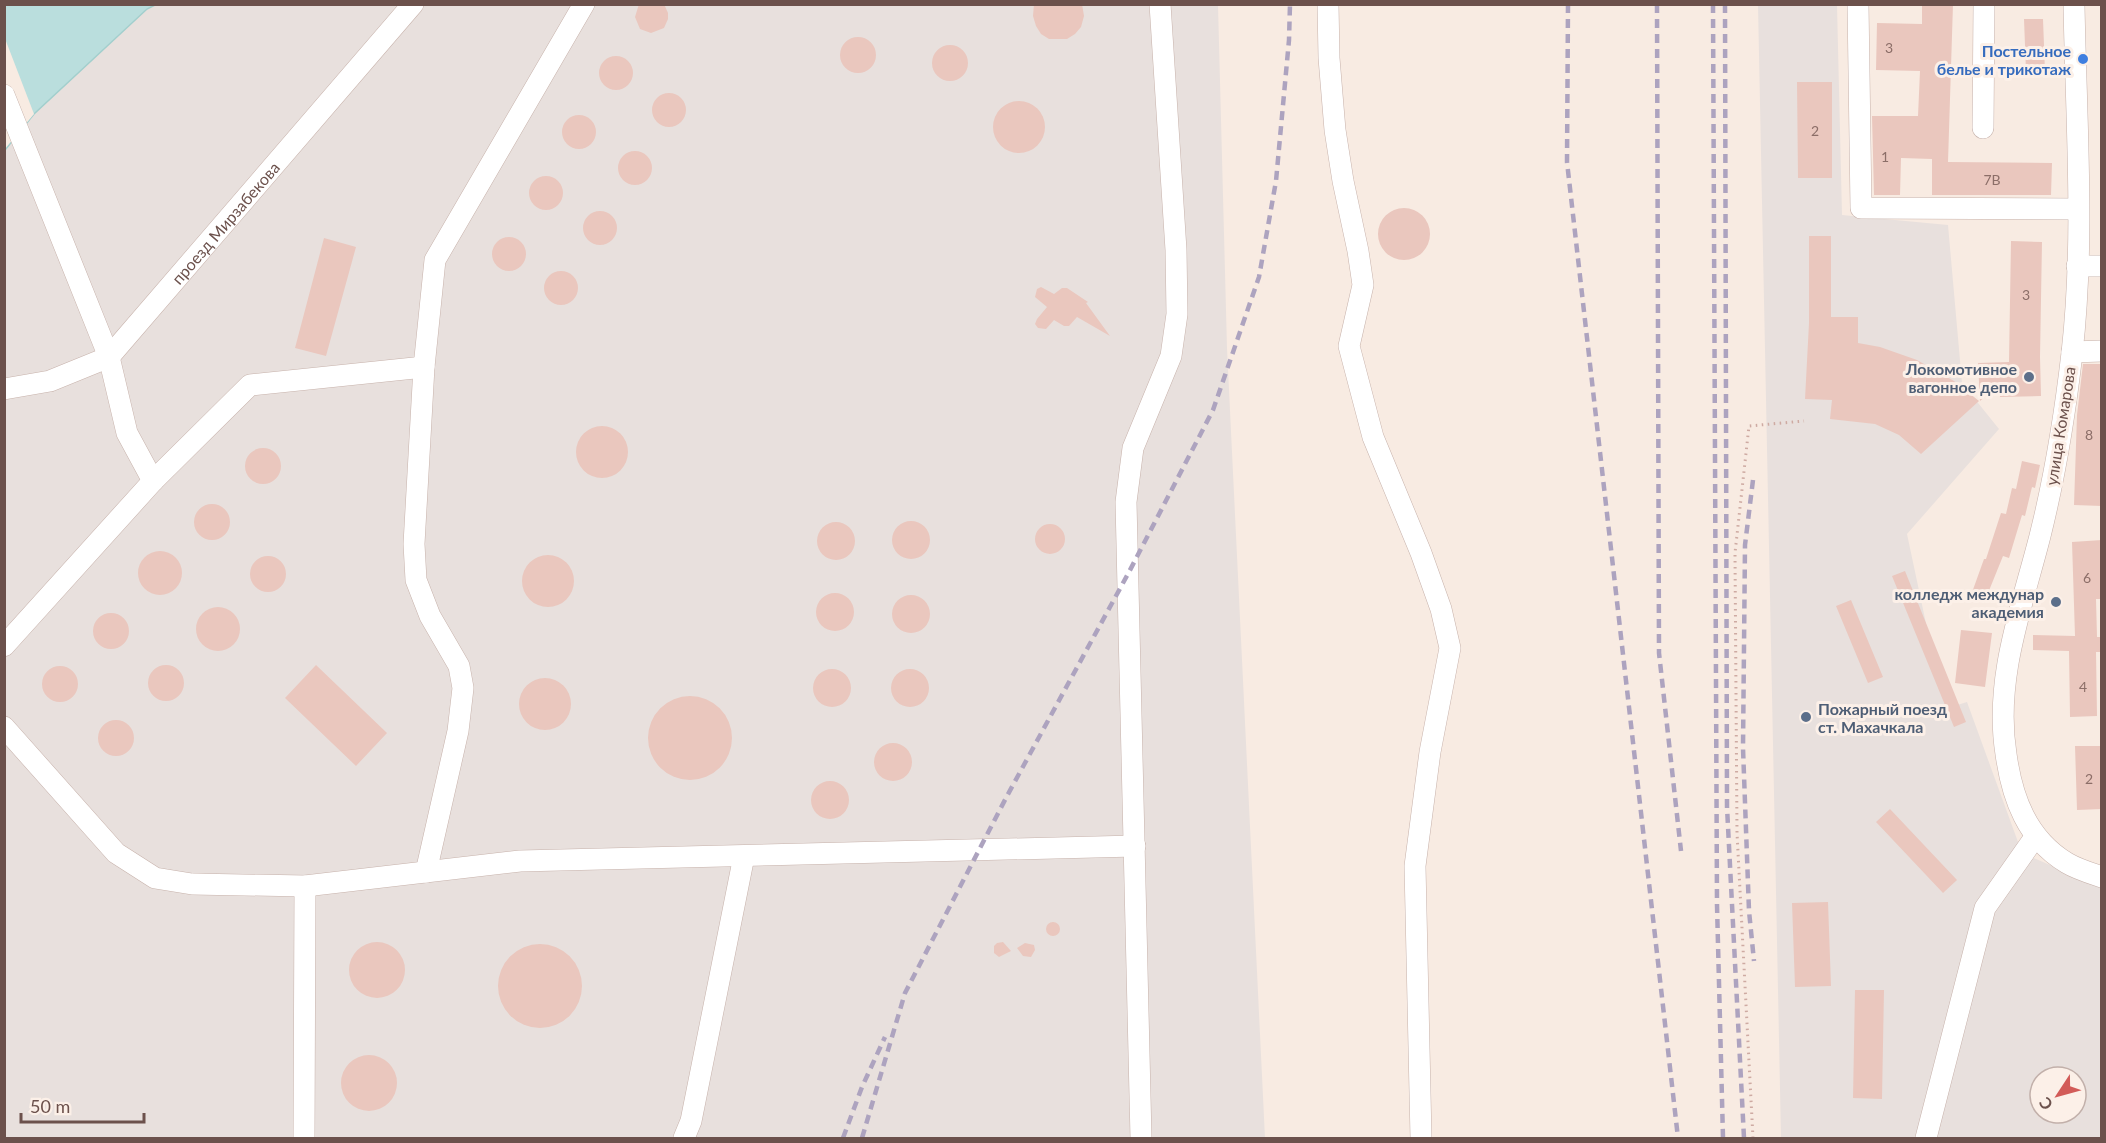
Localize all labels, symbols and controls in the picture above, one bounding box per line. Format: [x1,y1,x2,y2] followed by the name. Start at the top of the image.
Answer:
[1885,39,1893,56] house number: 3
[1937,41,2071,78] place label: Постельное белье и трикотаж
[2076,52,2090,66] marker: Постельное белье и трикотаж
[1811,122,1819,139] house number: 2
[1881,148,1889,165] house number: 1
[167,157,283,287] street label: проезд Мирзабекова
[1983,171,2001,188] house number: 7В
[2022,286,2030,303] house number: 3
[1905,359,2017,396] place label: Локомотивное вагонное депо
[2041,365,2079,487] street label: улица Комарова
[2022,370,2036,384] marker: Локомотивное вагонное депо
[2085,426,2093,443] house number: 8
[2083,569,2091,586] house number: 6
[1894,584,2044,621] place label: колледж междунар академия
[2049,595,2063,609] marker: колледж междунар академия
[2079,678,2087,695] house number: 4
[1818,699,1947,736] place label: Пожарный поезд ст. Махачкала
[1799,710,1813,724] marker: Пожарный поезд ст. Махачкала
[2085,770,2093,787] house number: 2
[2028,1065,2088,1125] north arrow
[21,1086,144,1124] scale bar
[2034,1094,2056,1114] text: С
[30,1095,70,1117] text: 50 m

